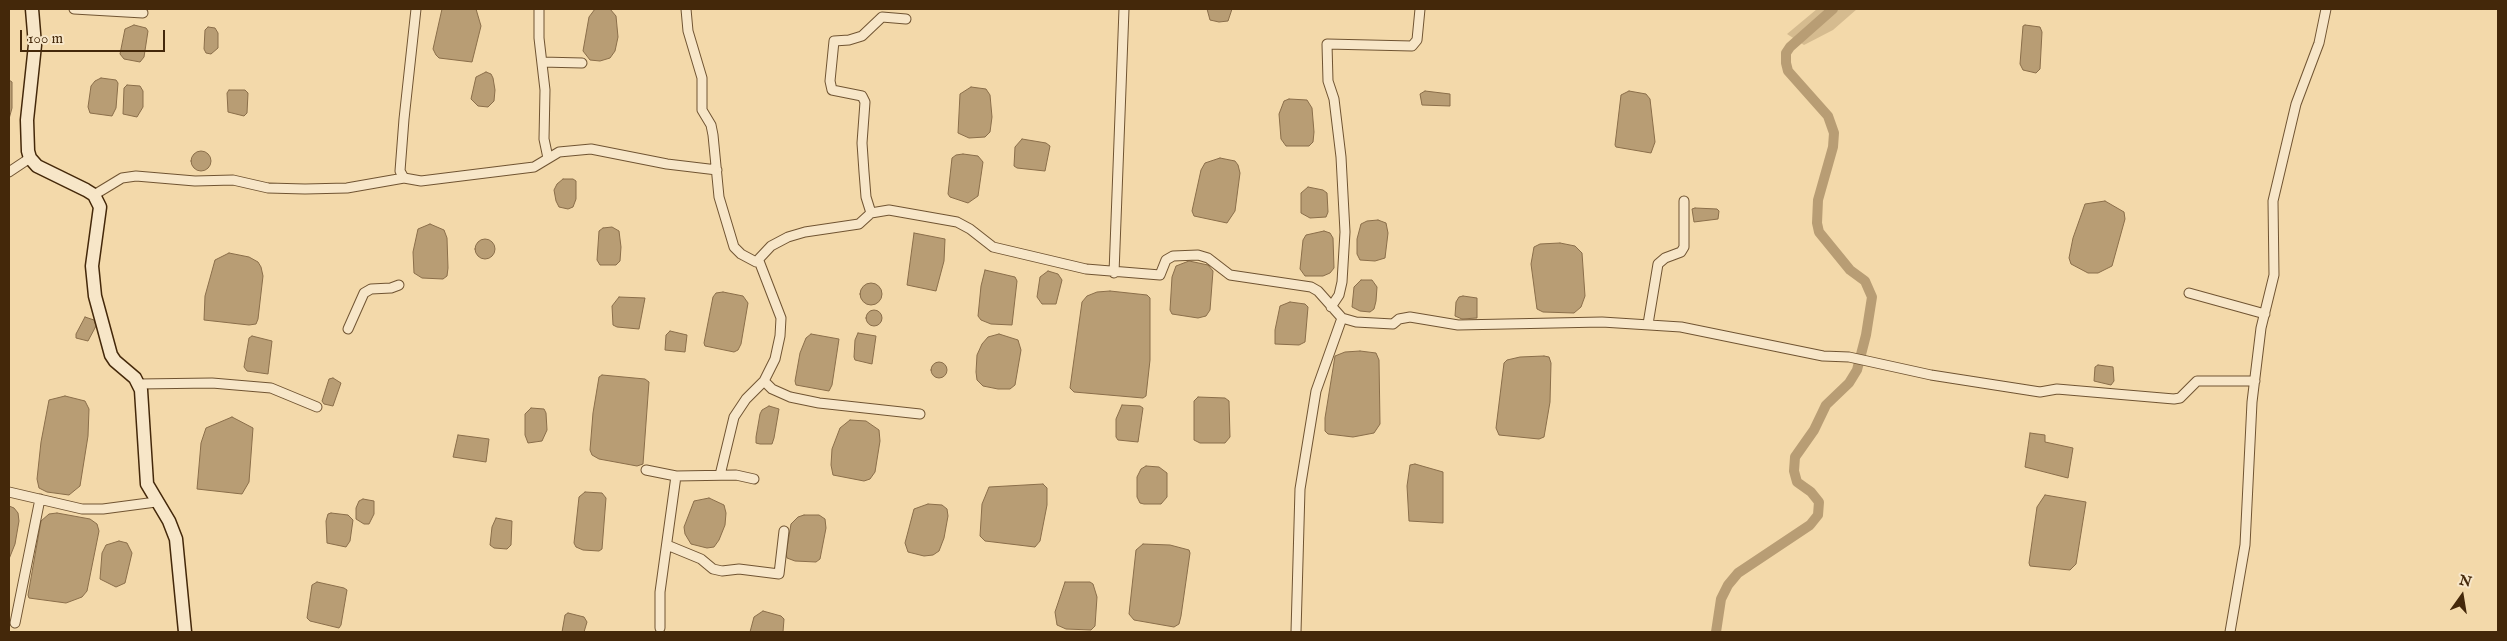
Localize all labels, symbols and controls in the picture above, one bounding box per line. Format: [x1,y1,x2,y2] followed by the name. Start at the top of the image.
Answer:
[22,20,168,52] scale bar
[28,29,63,48] text: 100 m
[2437,571,2487,621] north arrow
[2457,571,2473,592] text: N

